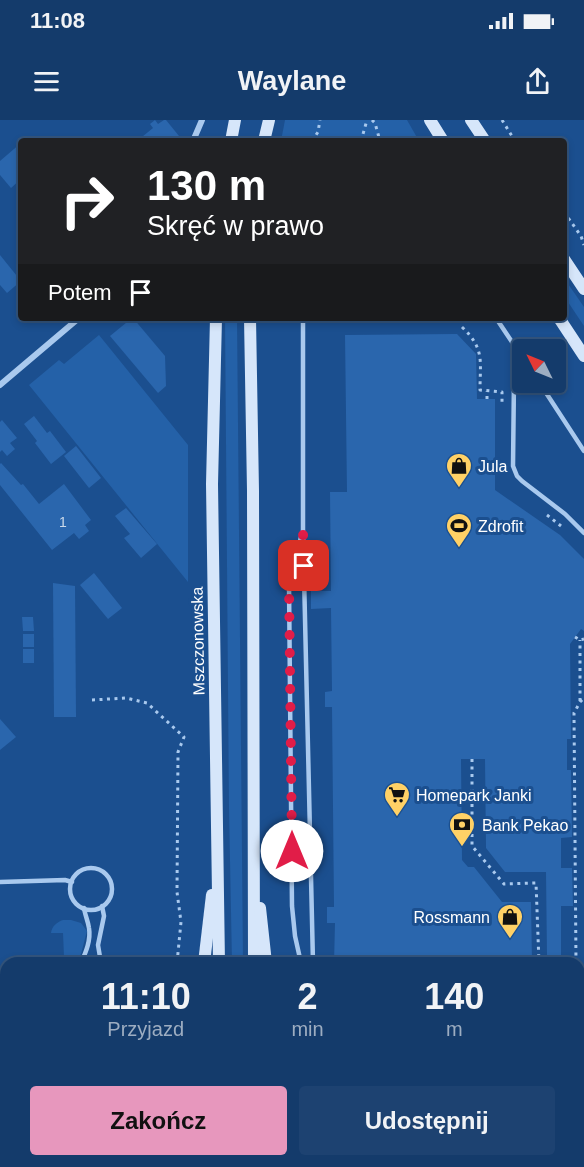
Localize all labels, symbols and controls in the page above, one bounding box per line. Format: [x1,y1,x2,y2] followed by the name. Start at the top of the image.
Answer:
[30,8,85,33] text: 11:08
[30,65,63,98] icon: menu
[521,65,554,98] icon: share
[238,66,346,96] text: Waylane
[48,162,126,240] icon: right
[147,162,266,209] text: 130 m
[147,211,324,241] text: Skręć w prawo
[124,276,157,309] icon: arrive
[48,280,112,305] text: Potem
[512,339,566,393] north arrow
[512,339,566,393] map controls
[444,451,474,489] shop icon: Jula
[478,458,507,475] place label: Jula
[444,511,474,549] sports icon: Zdrofit
[59,514,67,530] house number: 1
[478,518,524,535] place label: Zdrofit
[278,540,329,591] pin
[287,549,320,582] icon: arrive
[189,587,207,695] street label: Mszczonowska
[382,780,412,818] supermarket icon: Homepark Janki
[416,787,532,804] place label: Homepark Janki
[447,810,477,848] bank icon: Bank Pekao
[482,817,568,834] place label: Bank Pekao
[260,819,324,883] position arrow
[495,902,525,940] shop icon: Rossmann
[414,909,490,926] place label: Rossmann
[101,976,191,1017] text: 11:10
[297,976,318,1017] text: 2
[424,976,484,1017] text: 140
[107,1018,184,1040] text: Przyjazd
[291,1018,324,1040] text: min
[446,1018,463,1040] text: m
[30,1086,287,1155] button: Zakończ
[299,1086,555,1155] button: Udostępnij

